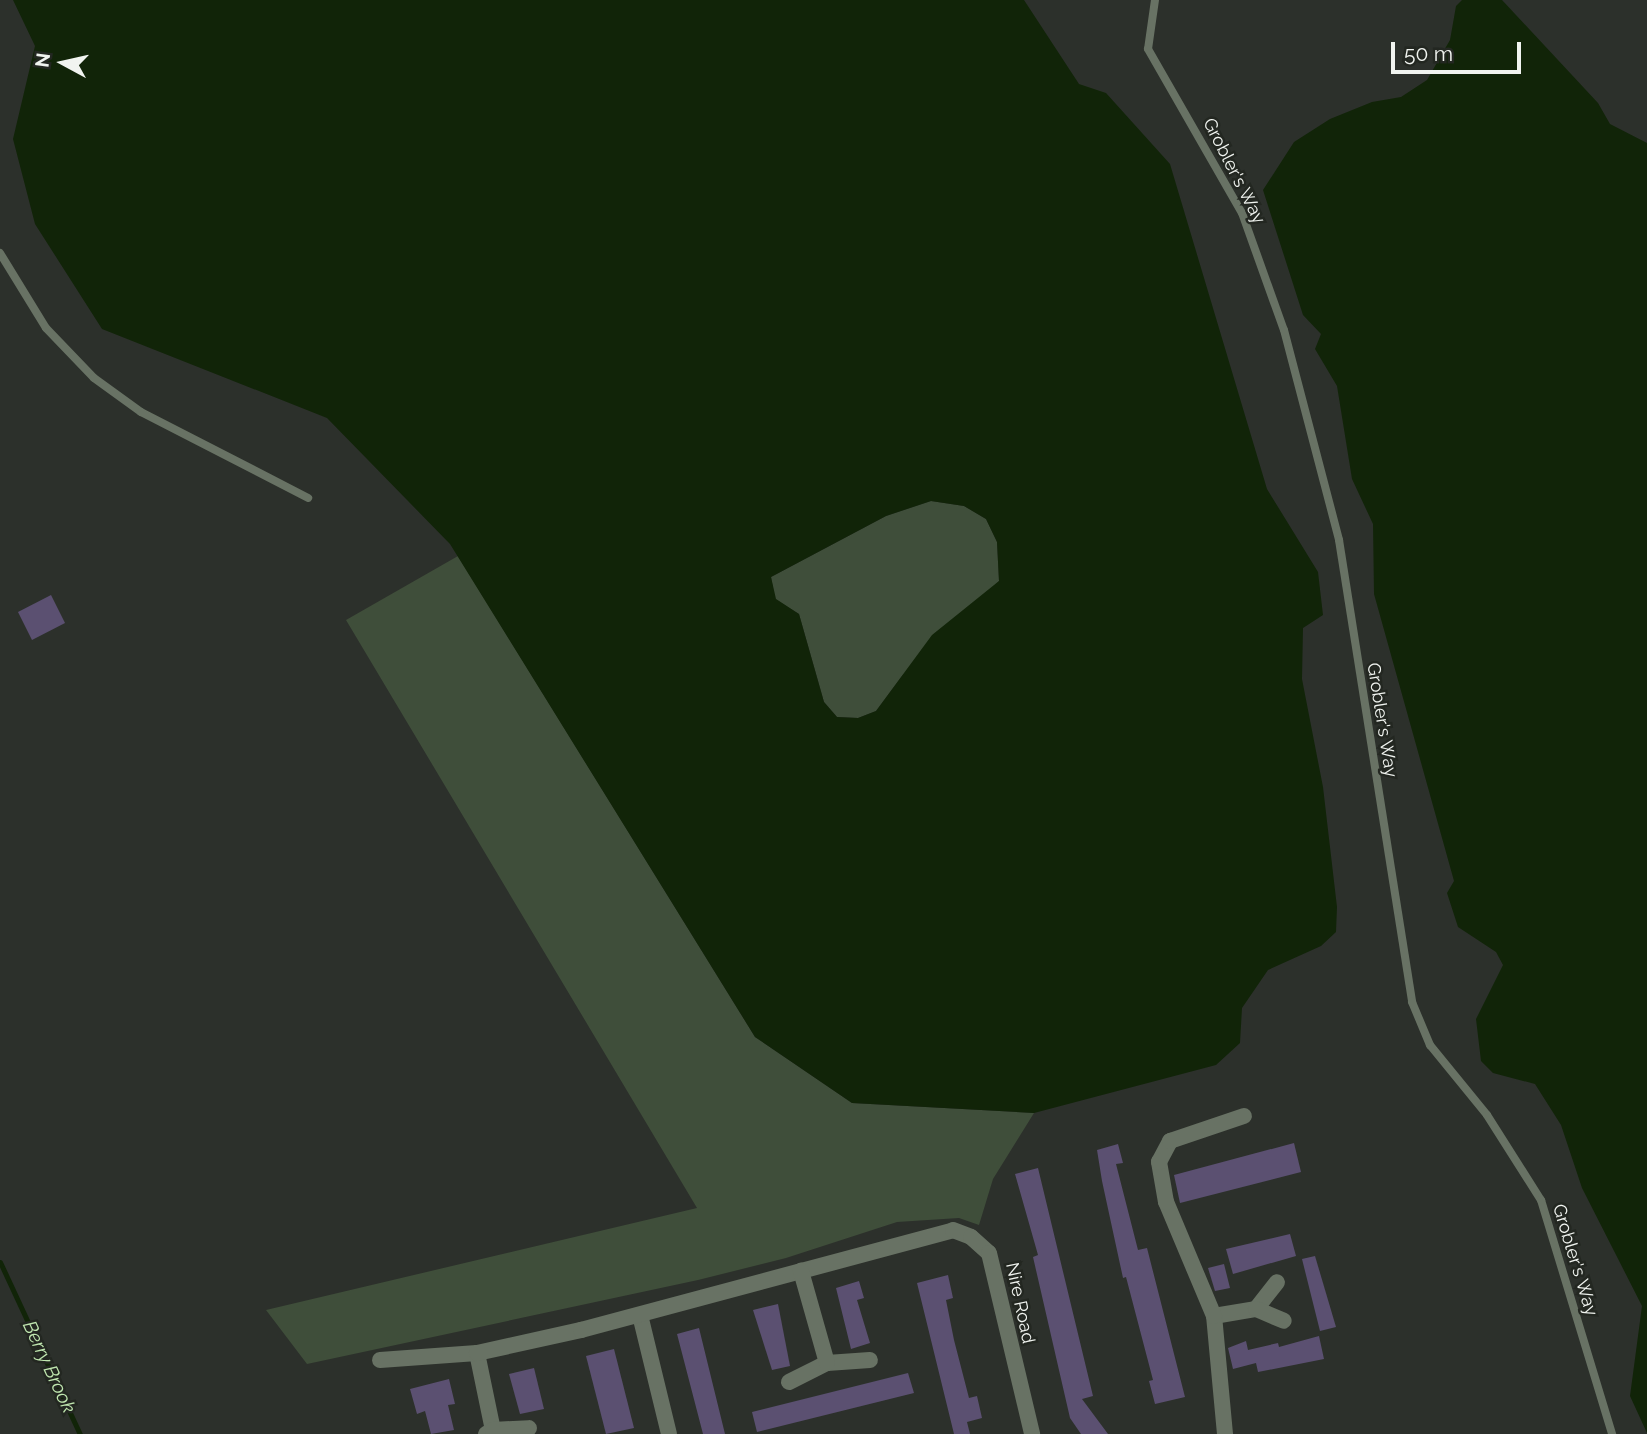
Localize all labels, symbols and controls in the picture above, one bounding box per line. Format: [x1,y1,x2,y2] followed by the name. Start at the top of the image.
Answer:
[28,28,98,98] north arrow
[1395,28,1524,72] scale bar
[1404,41,1453,66] text: 50 m
[30,51,54,69] text: N
[1198,114,1270,228] street label: Grobler's Way
[1362,661,1402,779] street label: Grobler's Way
[1548,1201,1602,1319] street label: Grobler's Way
[1001,1261,1039,1345] street label: Nire Road
[18,1317,80,1417] water label: Berry Brook

